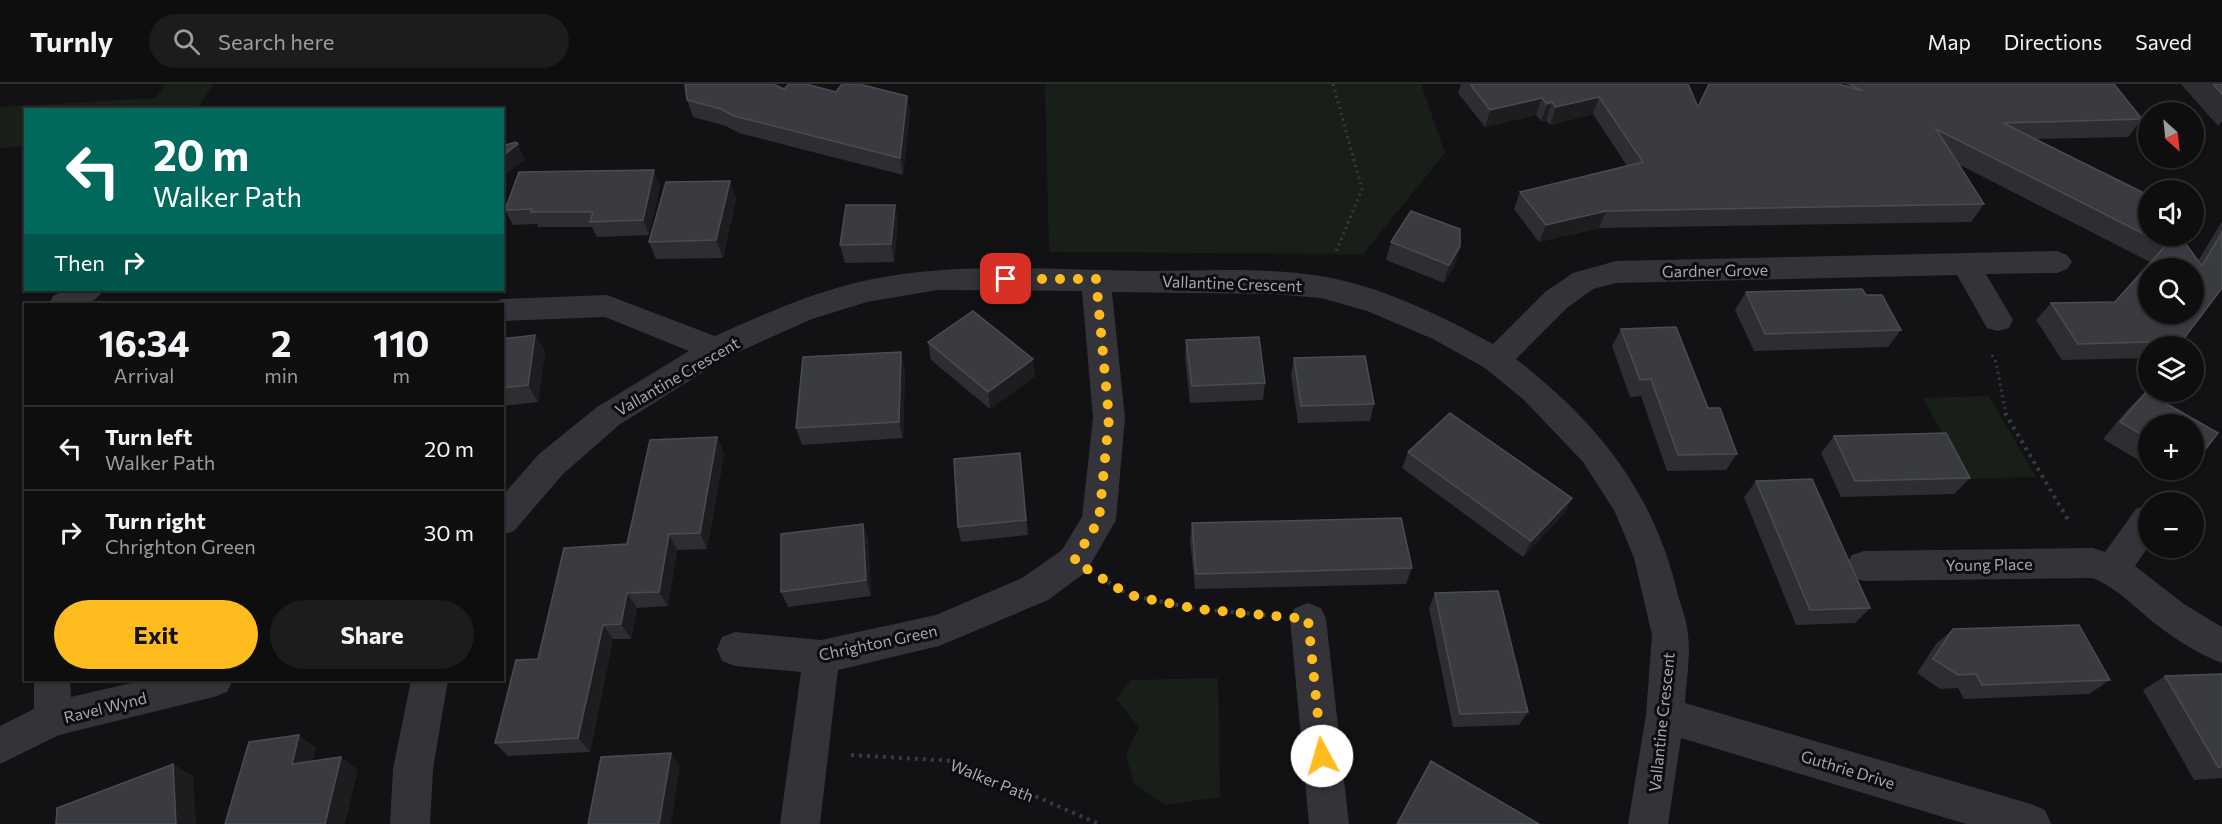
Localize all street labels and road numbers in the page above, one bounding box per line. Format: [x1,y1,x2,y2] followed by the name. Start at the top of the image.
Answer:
[1662,260,1768,280] street label: Gardner Grove
[1162,271,1303,295] street label: Vallantine Crescent
[611,332,743,419] street label: Vallantine Crescent
[1945,554,2033,574] street label: Young Place
[817,620,939,664] street label: Chrighton Green
[1644,651,1678,793] street label: Vallantine Crescent
[62,688,148,726] street label: Ravel Wynd
[1799,746,1897,792] street label: Guthrie Drive
[948,755,1036,805] street label: Walker Path

